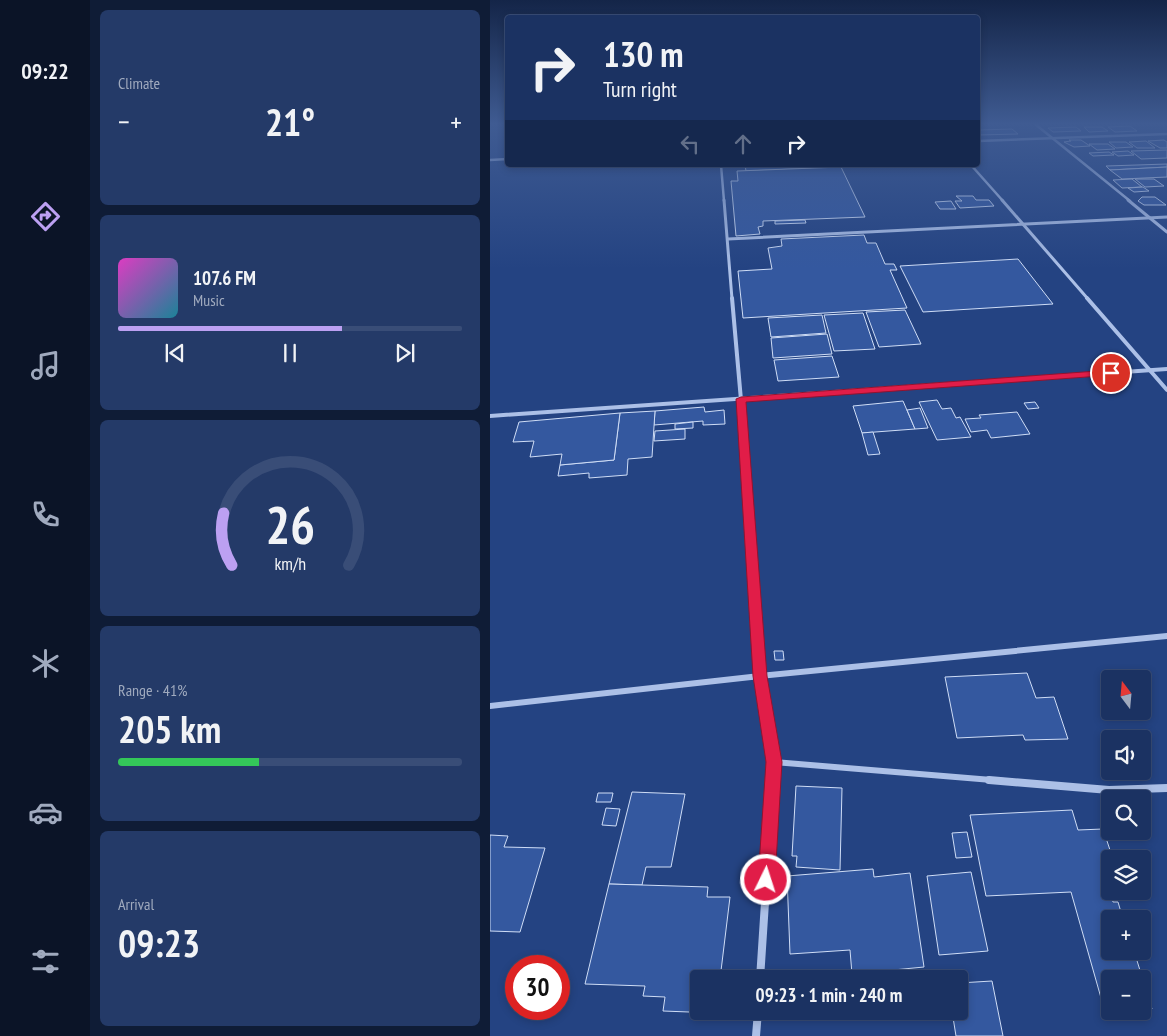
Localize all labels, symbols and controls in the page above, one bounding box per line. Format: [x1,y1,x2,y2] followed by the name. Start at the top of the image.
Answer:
[603,31,684,77] text: 130 m
[520,35,585,100] icon: right
[21,57,69,85] text: 09:22
[118,73,160,93] text: Climate
[603,75,677,103] text: Turn right
[265,97,315,146] text: 21°
[118,103,130,140] text: −
[450,103,462,140] text: +
[676,130,704,158] icon: left
[729,130,757,158] icon: ahead
[782,130,810,158] icon: right
[28,199,63,234] icon: directions
[193,266,256,290] text: 107.6 FM
[193,290,225,310] text: Music
[161,339,189,367] icon: previous
[276,339,304,367] icon: pause
[391,339,419,367] icon: next
[28,348,63,383] icon: music
[1090,352,1132,394] pin
[1097,359,1125,387] icon: arrive
[265,491,315,558] text: 26
[28,497,63,532] icon: phone
[274,552,306,575] text: km/h
[28,646,63,681] icon: climate
[1101,670,1151,720] north arrow
[1101,670,1151,1020] map controls
[118,680,187,700] text: Range · 41%
[118,704,221,753] text: 205 km
[1101,730,1151,780] button: sound
[1101,790,1151,840] button: search
[28,795,63,830] icon: car
[1101,850,1151,900] button: layers
[739,853,791,905] position arrow
[118,894,154,914] text: Arrival
[1101,910,1151,960] button: +
[118,918,200,967] text: 09:23
[28,944,63,979] icon: filters
[505,955,570,1020] speed limit sign: 30
[1101,970,1151,1020] button: −
[756,983,902,1007] text: 09:23 · 1 min · 240 m

